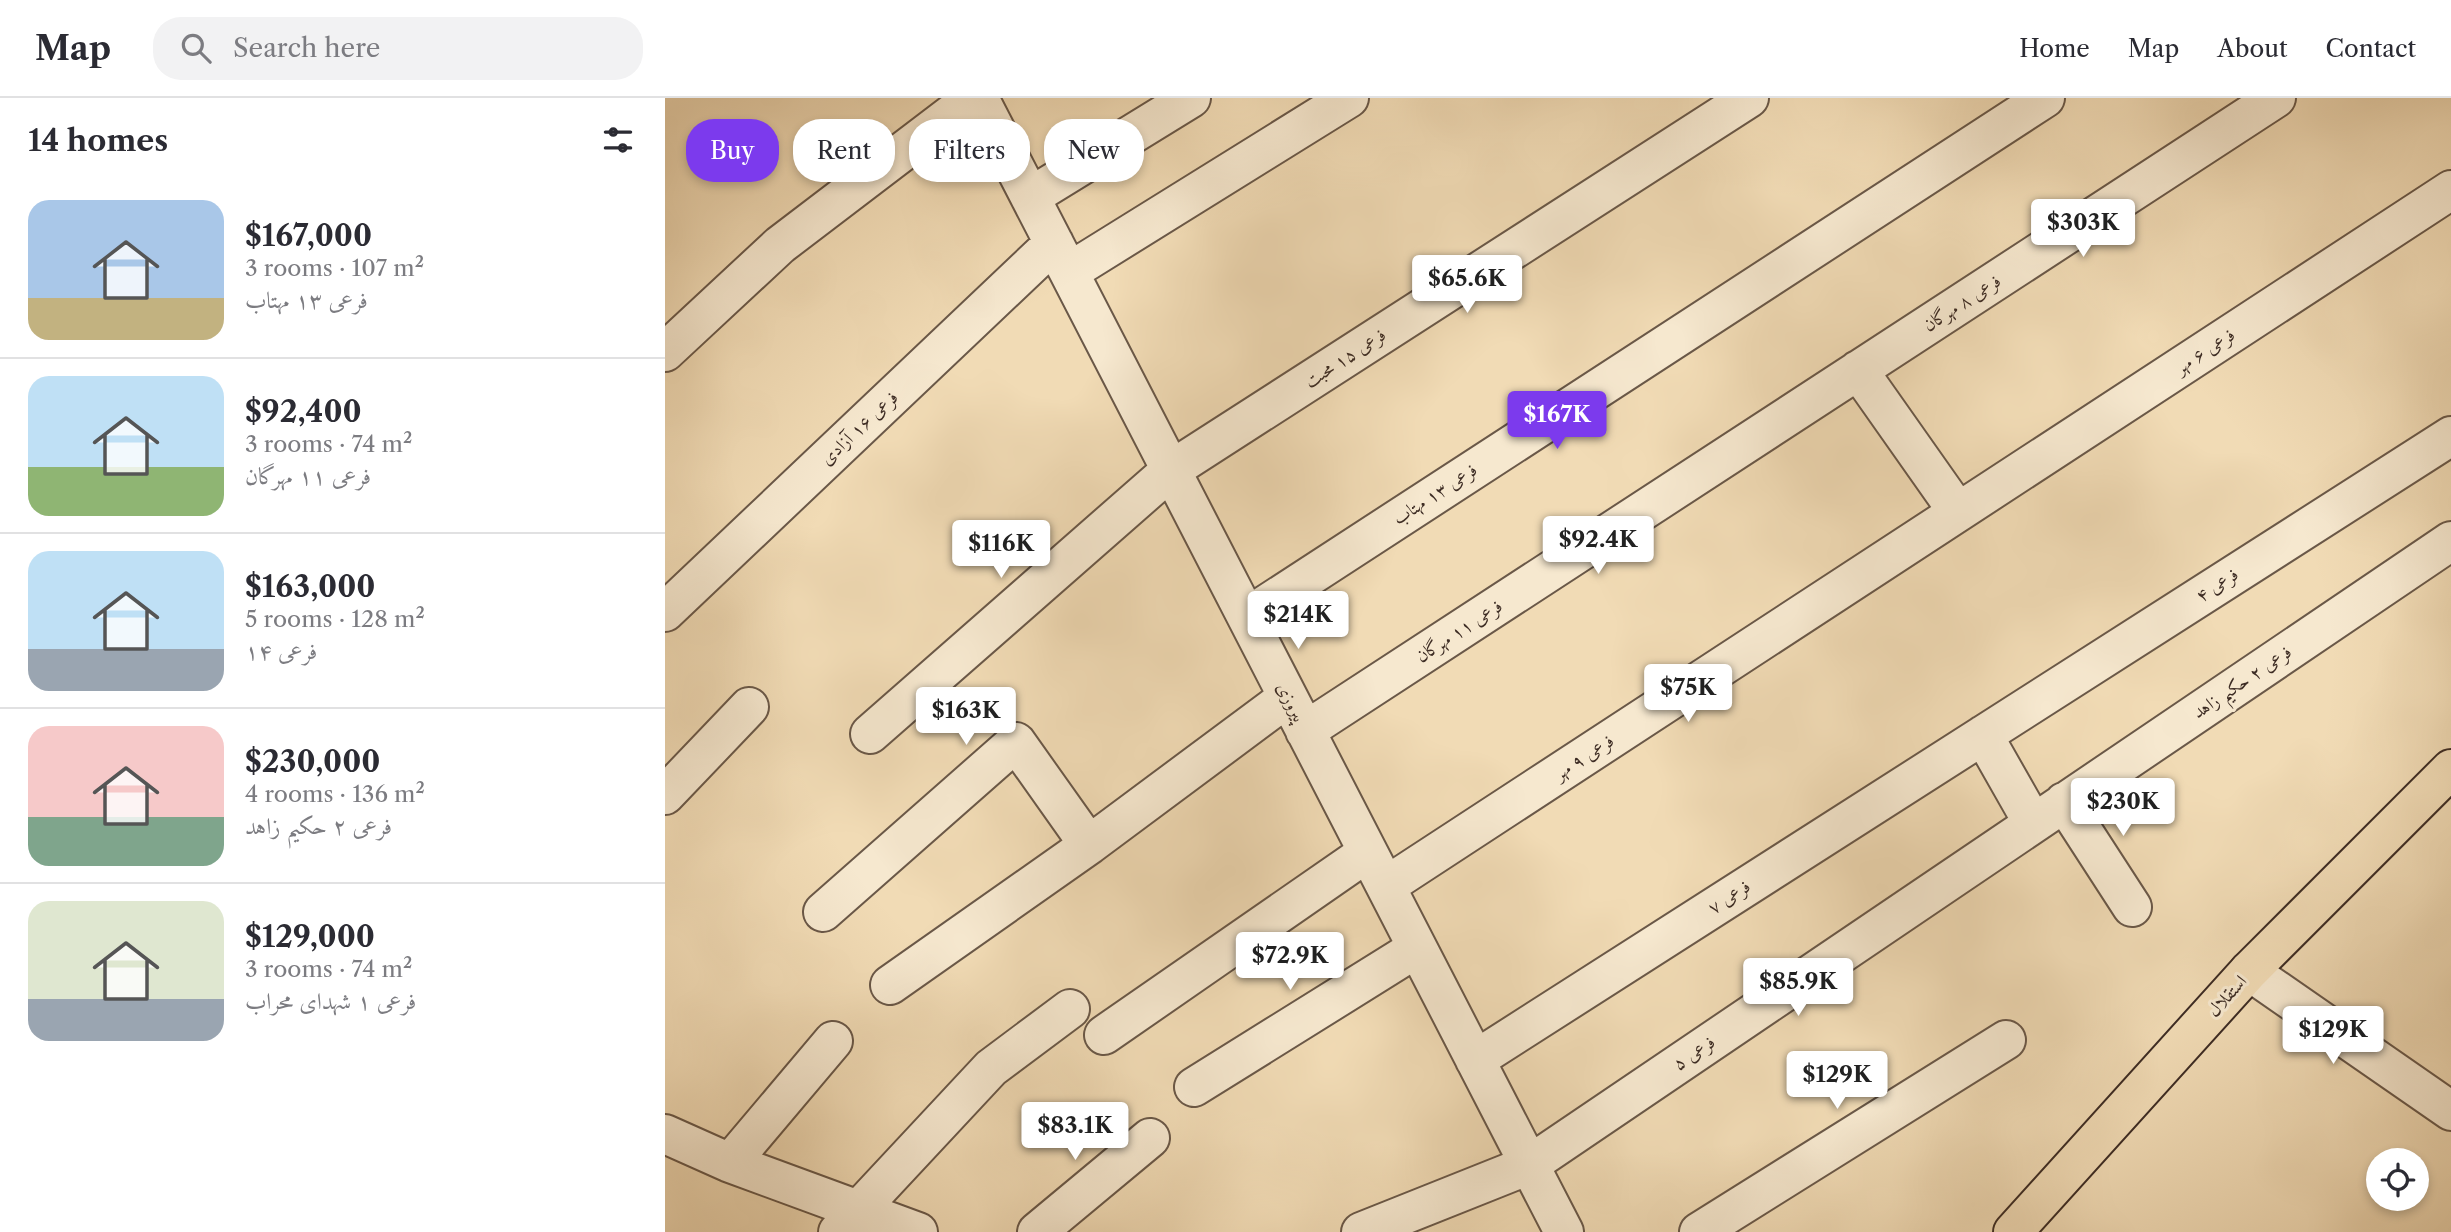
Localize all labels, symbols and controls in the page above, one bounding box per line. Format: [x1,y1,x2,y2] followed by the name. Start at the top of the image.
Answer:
[153,17,643,80] search box
[35,28,111,69] text: Map
[177,29,215,67] icon: search
[233,32,380,64] text: Search here
[2019,34,2090,63] text: Home
[2128,34,2179,63] text: Map
[2217,34,2288,63] text: About
[2326,34,2416,63] text: Contact
[686,119,779,182] chip: Buy
[793,119,895,182] chip: Rent
[909,119,1030,182] chip: Filters
[1044,119,1144,182] chip: New
[599,121,637,159] icon: filters
[28,122,168,159] text: 14 homes
[2034,200,2132,259] pin: $303K
[2047,208,2119,236] text: $303K
[245,217,372,254] text: $167,000
[84,228,168,312] icon: home
[245,254,424,282] text: 3 rooms · 107 m²
[1410,256,1524,315] pin: $65.6K
[1428,264,1506,292] text: $65.6K
[1919,270,2006,337] street label: فرعی ۸ مهرگان
[245,286,368,314] text: فرعی ۱۳ مهتاب
[1300,324,1390,393] street label: فرعی ۱۵ محبت
[2169,324,2239,380] street label: فرعی ۶ مهر
[816,386,903,470] street label: فرعی ۱۶ آزادی
[1508,392,1606,451] pin: $167K
[245,393,362,430] text: $92,400
[1523,400,1591,428] text: $167K
[84,404,168,488] icon: home
[245,430,412,458] text: 3 rooms · 74 m²
[1389,459,1482,530] street label: فرعی ۱۳ مهتاب
[245,462,371,490] text: فرعی ۱۱ مهرگان
[1541,517,1655,576] pin: $92.4K
[952,520,1050,580] pin: $116K
[1559,525,1637,553] text: $92.4K
[968,529,1034,557] text: $116K
[2192,563,2243,608] street label: فرعی ۴
[245,568,375,605] text: $163,000
[84,579,168,663] icon: home
[1249,592,1347,651] pin: $214K
[1412,595,1507,668] street label: فرعی ۱۱ مهرگان
[1264,600,1332,628] text: $214K
[245,605,425,633] text: 5 rooms · 128 m²
[245,637,317,665] text: فرعی ۱۴
[2188,641,2300,729] street label: فرعی ۲ حکیم زاهد
[1647,664,1729,724] pin: $75K
[1660,673,1716,701] text: $75K
[1270,679,1311,728] street label: پیروزی
[917,688,1015,747] pin: $163K
[932,696,1000,724] text: $163K
[1548,730,1618,786] street label: فرعی ۹ مهر
[245,743,380,780] text: $230,000
[84,754,168,838] icon: home
[2074,778,2172,838] pin: $230K
[245,780,425,808] text: 4 rooms · 136 m²
[2087,787,2159,815] text: $230K
[245,812,392,840] text: فرعی ۲ حکیم زاهد
[1704,875,1755,920] street label: فرعی ۷
[245,918,375,955] text: $129,000
[84,929,168,1013] icon: home
[1233,932,1347,992] pin: $72.9K
[1252,941,1328,969] text: $72.9K
[245,955,412,983] text: 3 rooms · 74 m²
[1741,958,1855,1018] pin: $85.9K
[1759,967,1837,995] text: $85.9K
[2203,971,2252,1021] street label: استقلال
[245,987,416,1015] text: فرعی ۱ شهدای محراب
[2284,1006,2382,1066] pin: $129K
[2299,1015,2367,1043] text: $129K
[1669,1031,1720,1076] street label: فرعی ۵
[1788,1052,1886,1111] pin: $129K
[1803,1060,1871,1088] text: $129K
[1018,1102,1132,1162] pin: $83.1K
[1037,1111,1113,1139] text: $83.1K
[2366,1148,2429,1211] map controls
[2366,1148,2429,1211] button: locate

